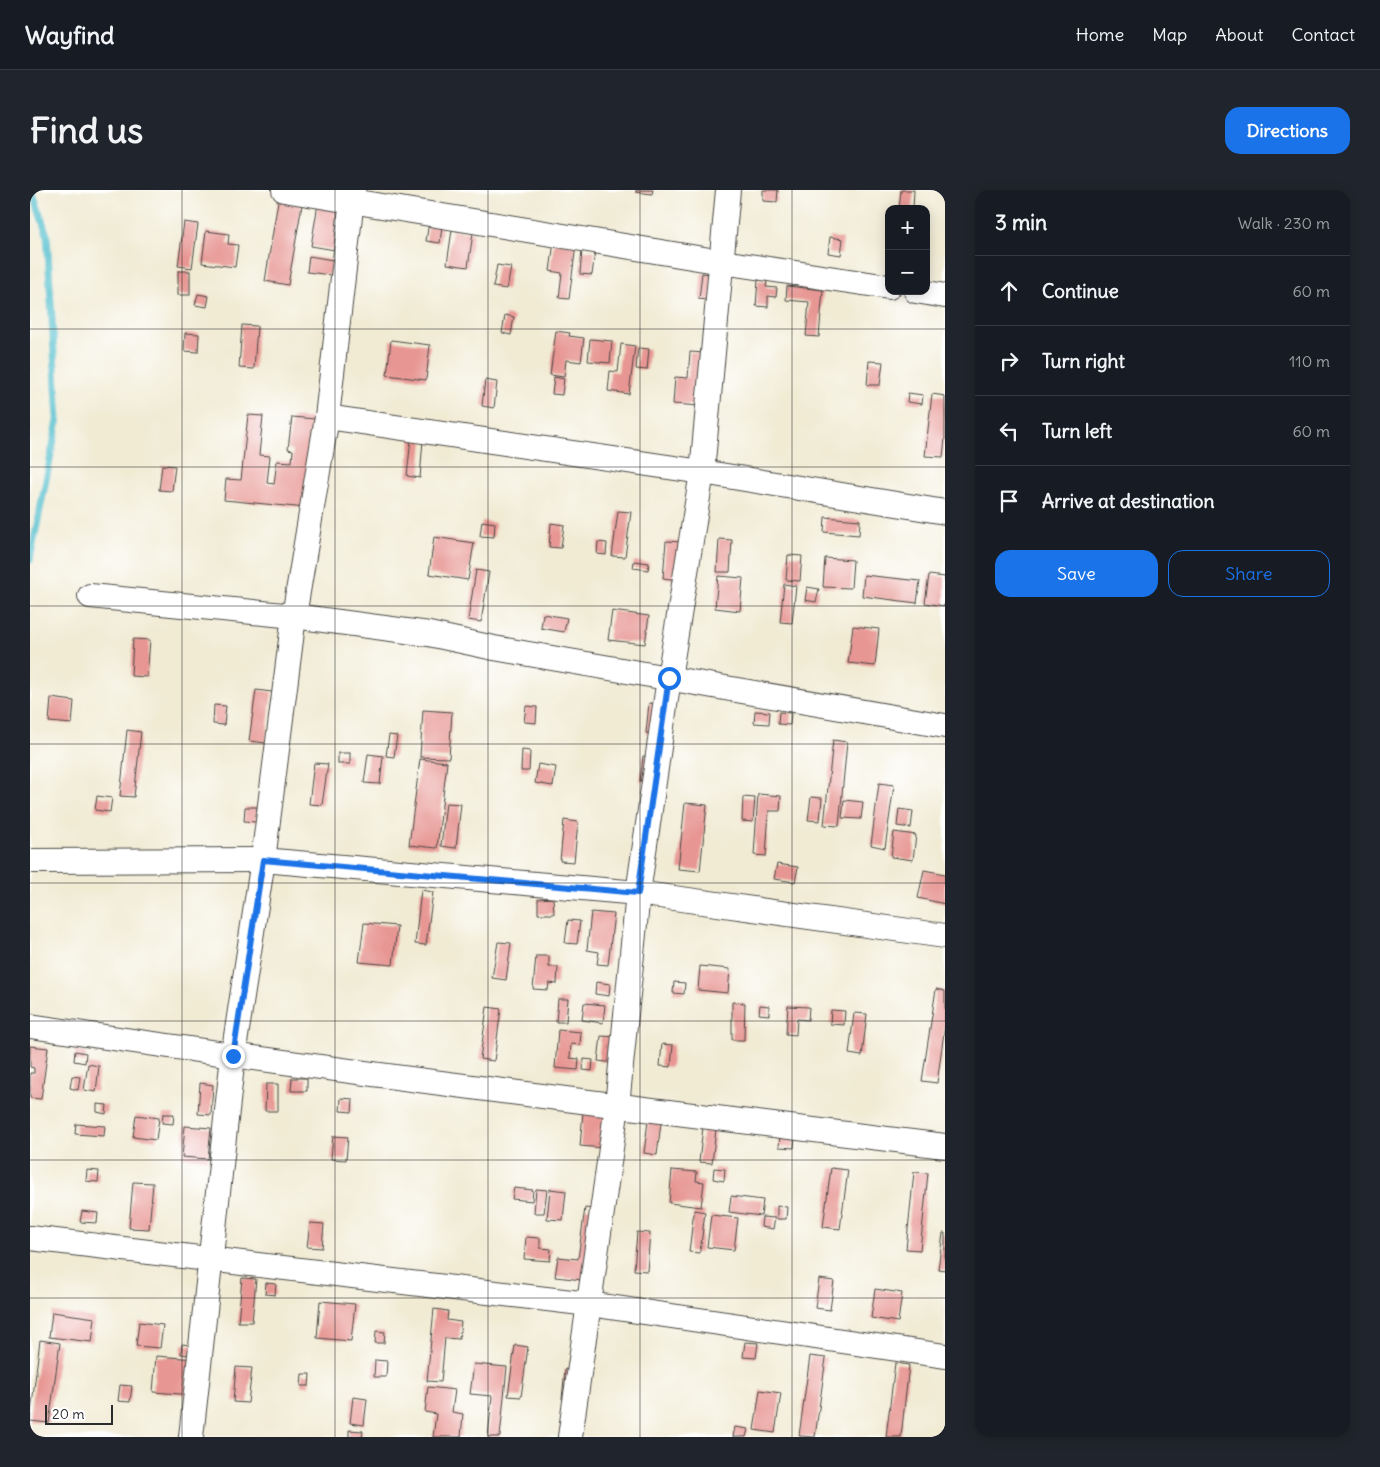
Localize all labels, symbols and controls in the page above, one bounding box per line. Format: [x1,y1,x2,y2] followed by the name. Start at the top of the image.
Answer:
[25,20,114,50] text: Wayfind
[1076,23,1124,46] text: Home
[1152,23,1187,46] text: Map
[1215,23,1263,46] text: About
[1291,23,1355,46] text: Contact
[1225,107,1350,154] button: Directions
[30,108,143,152] text: Find us
[885,205,930,295] map controls
[885,205,930,250] button: +
[995,209,1047,236] text: 3 min
[1238,213,1330,233] text: Walk · 230 m
[885,250,930,295] button: −
[995,277,1023,305] icon: ahead
[1042,279,1119,303] text: Continue
[1292,281,1330,301] text: 60 m
[995,347,1023,375] icon: right
[1042,349,1125,373] text: Turn right
[1289,351,1330,371] text: 110 m
[995,417,1023,445] icon: left
[1042,419,1112,443] text: Turn left
[1292,421,1330,441] text: 60 m
[995,487,1023,515] icon: arrive
[1042,489,1215,513] text: Arrive at destination
[995,550,1158,597] button: Save
[1168,550,1330,597] button: Share
[658,667,681,690] route start
[222,1045,245,1068] route end
[45,1402,112,1425] scale bar
[52,1405,85,1423] text: 20 m

